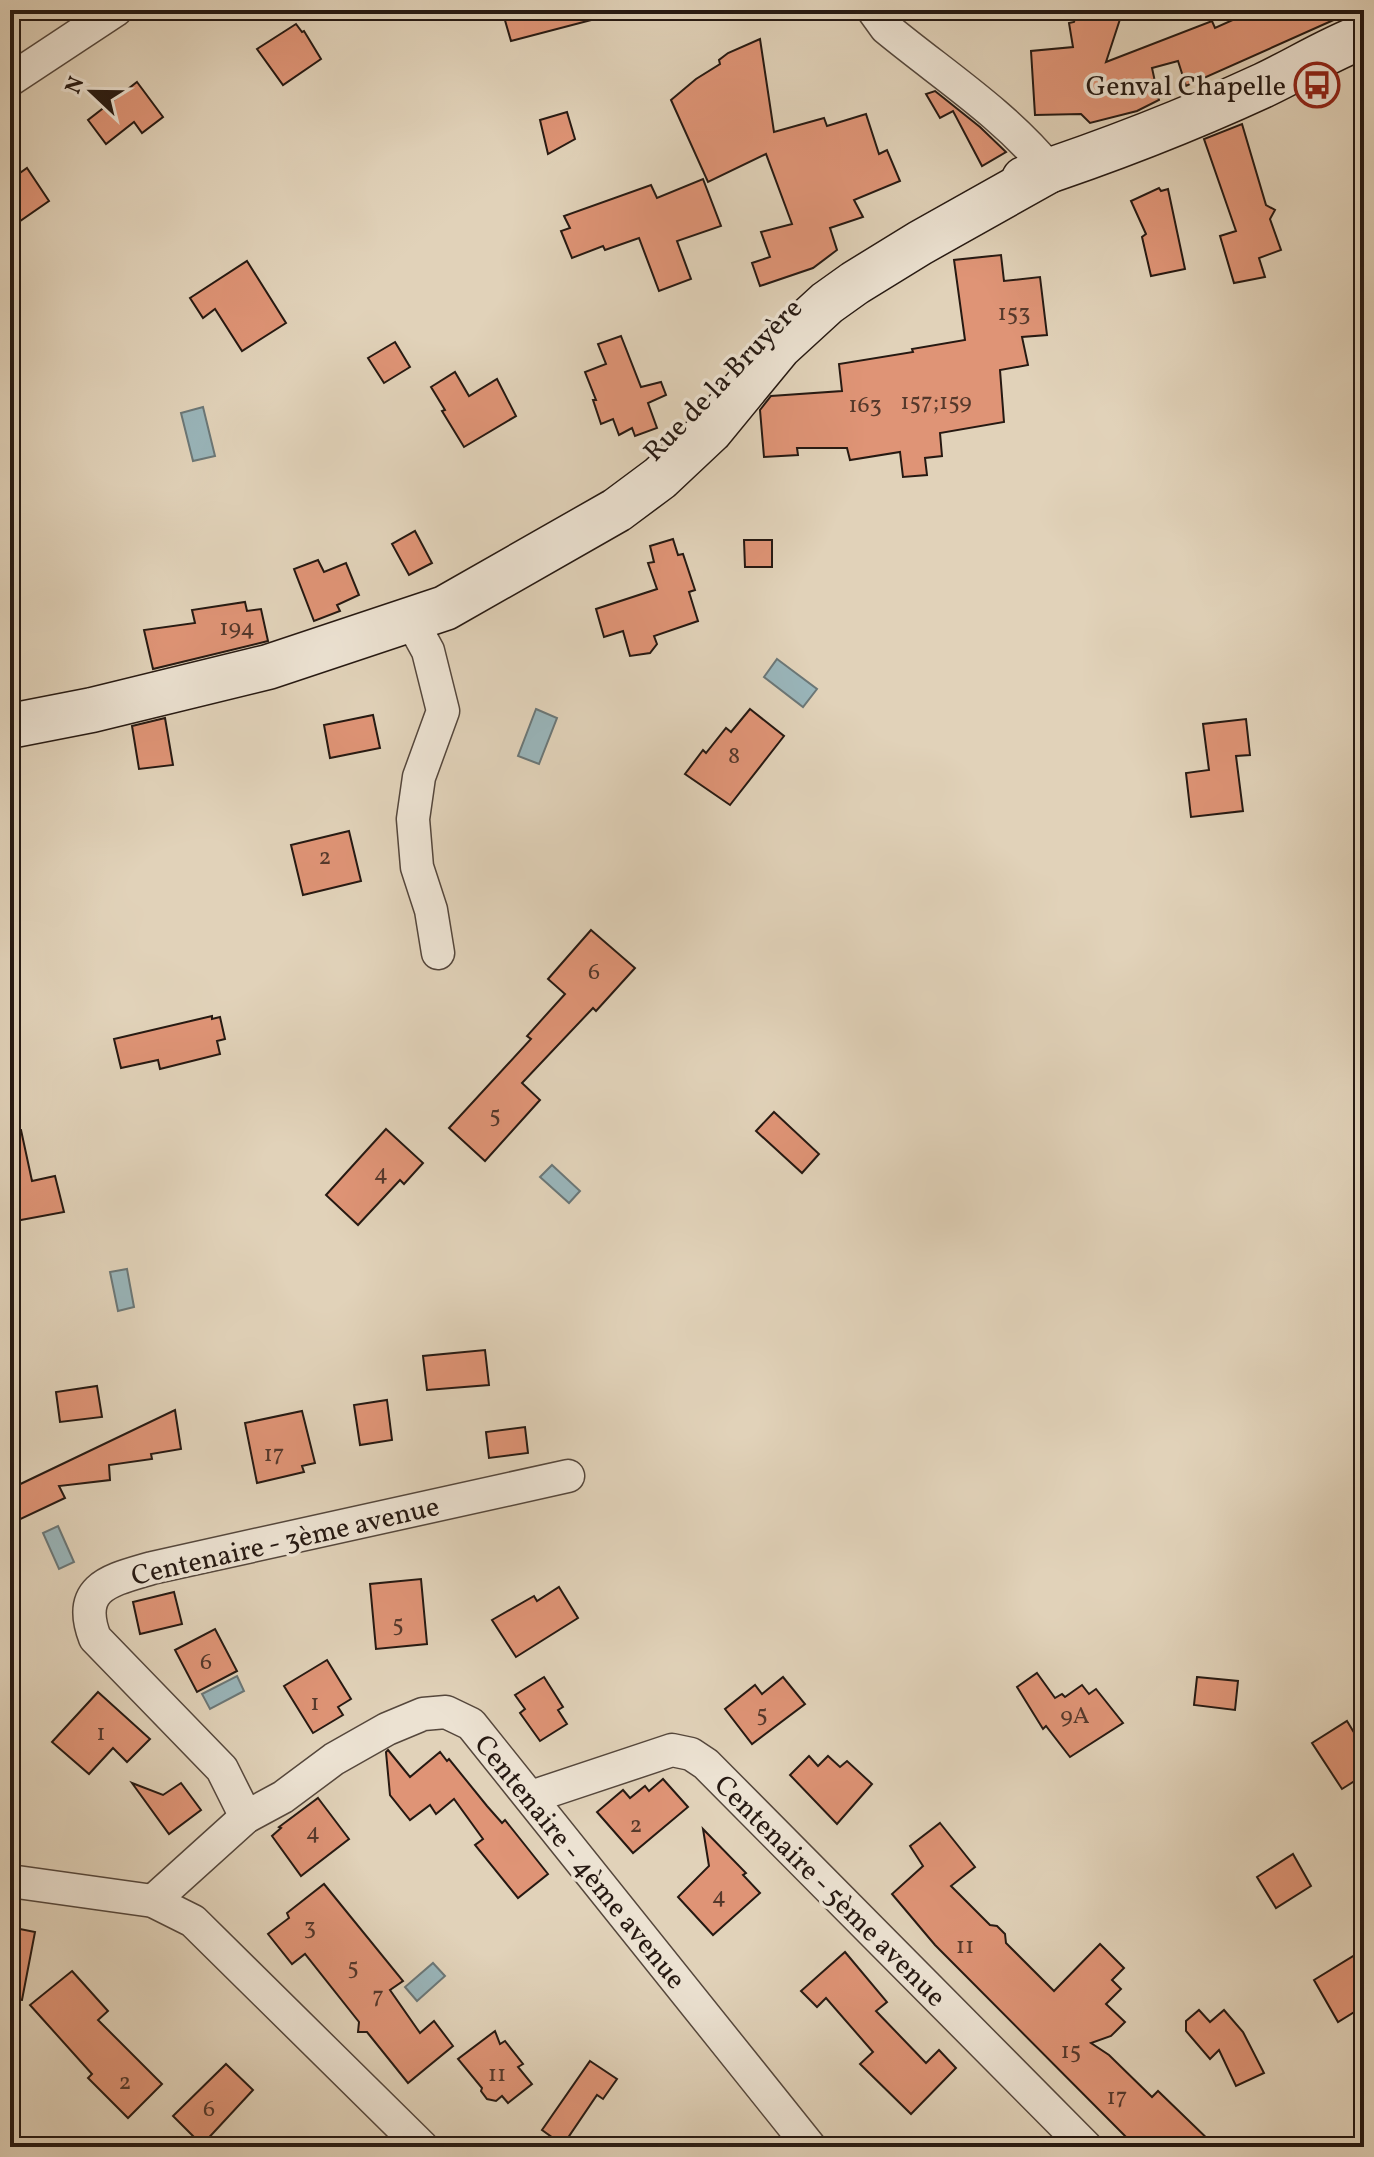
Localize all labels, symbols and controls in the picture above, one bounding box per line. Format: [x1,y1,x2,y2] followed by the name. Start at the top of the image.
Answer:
[52,52,132,132] north arrow
[1293,61,1341,109] bus stop icon: Genval Chapelle
[1086,68,1286,107] place label: Genval Chapelle
[58,72,93,99] text: N
[636,290,812,471] street label: Rue de la Bruyère
[997,297,1031,331] house number: 153
[900,386,972,420] house number: 157;159
[848,389,882,423] house number: 163
[219,612,255,646] house number: 194
[728,740,740,774] house number: 8
[319,841,331,875] house number: 2
[588,956,600,990] house number: 6
[489,1099,501,1133] house number: 5
[374,1157,388,1191] house number: 4
[264,1438,284,1472] house number: 17
[128,1488,443,1597] street label: Centenaire - 3ème avenue
[392,1608,404,1642] house number: 5
[200,1646,212,1680] house number: 6
[310,1687,320,1721] house number: 1
[756,1698,768,1732] house number: 5
[1060,1700,1090,1734] house number: 9A
[96,1717,106,1751] house number: 1
[464,1727,694,1998] street label: Centenaire - 4ème avenue
[704,1767,954,2017] street label: Centenaire - 5ème avenue
[630,1809,642,1843] house number: 2
[306,1816,320,1850] house number: 4
[712,1880,726,1914] house number: 4
[304,1911,316,1945] house number: 3
[956,1930,974,1964] house number: 11
[347,1951,359,1985] house number: 5
[372,1980,384,2014] house number: 7
[1061,2035,1081,2069] house number: 15
[488,2058,506,2092] house number: 11
[119,2066,131,2100] house number: 2
[1107,2081,1127,2115] house number: 17
[203,2093,215,2127] house number: 6

